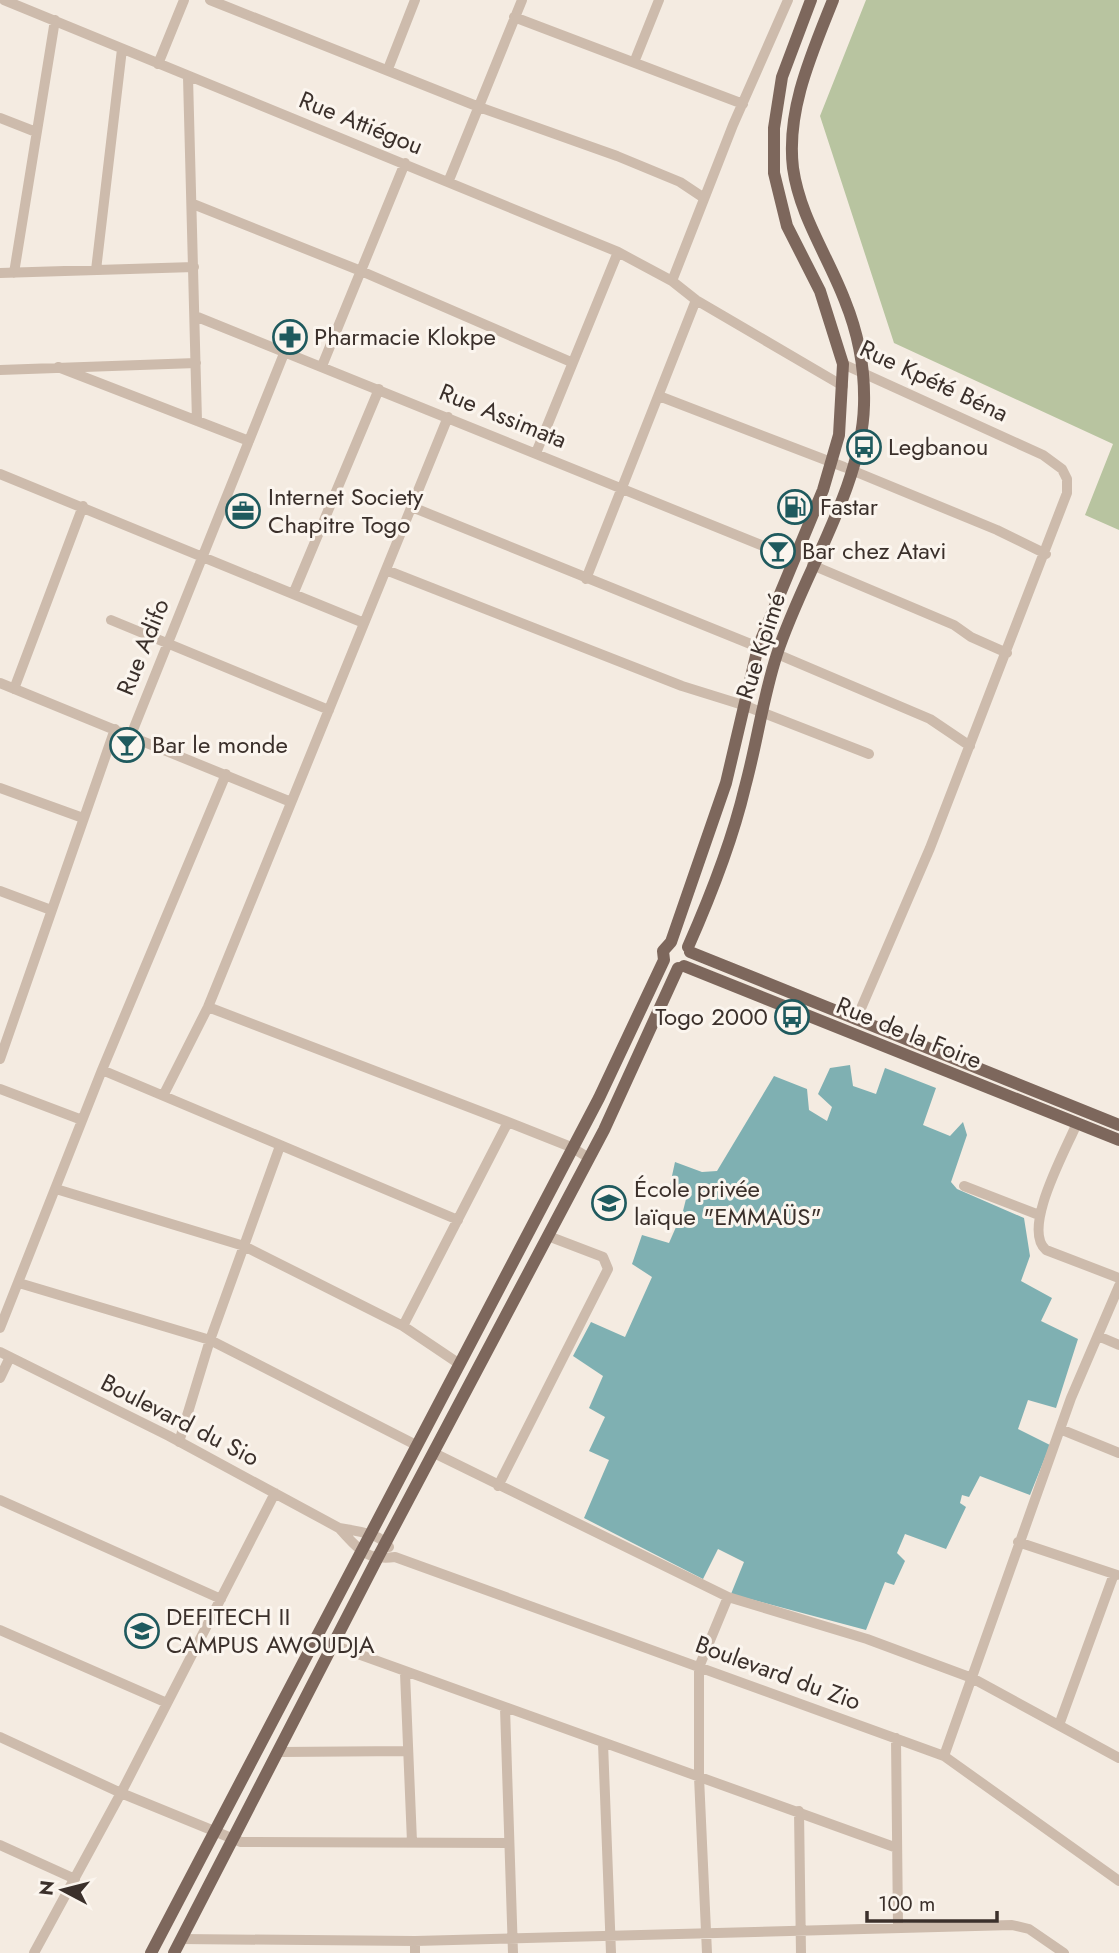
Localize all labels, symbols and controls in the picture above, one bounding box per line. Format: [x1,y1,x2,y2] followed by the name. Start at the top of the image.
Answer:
[294,82,428,163] street label: Rue Attiégou
[271,318,309,356] pharmacy icon: Pharmacie Klokpe
[314,319,496,354] place label: Pharmacie Klokpe
[854,331,1014,430] street label: Rue Kpété Béna
[434,374,572,457] street label: Rue Assimata
[845,428,883,466] bus stop icon: Legbanou
[888,429,988,464] place label: Legbanou
[268,479,424,542] place label: Internet Society Chapitre Togo
[776,488,814,526] fuel station icon: Fastar
[820,489,879,524] place label: Fastar
[224,492,262,530] office icon: Internet Society Chapitre Togo
[759,532,797,570] bar icon: Bar chez Atavi
[802,533,947,568] place label: Bar chez Atavi
[727,588,794,704] street label: Rue Kpimé
[107,593,178,700] street label: Rue Adifo
[108,726,146,764] bar icon: Bar le monde
[152,727,288,762] place label: Bar le monde
[831,987,987,1078] street label: Rue de la Foire
[773,998,811,1036] bus stop icon: Togo 2000
[655,999,768,1034] place label: Togo 2000
[634,1171,822,1234] place label: École privée laïque "EMMAÜS"
[590,1184,628,1222] school or university icon: École privée laïque "EMMAÜS"
[95,1365,266,1475] street label: Boulevard du Sio
[166,1599,375,1662] place label: DEFITECH II CAMPUS AWOUDJA
[123,1612,161,1650] school or university icon: DEFITECH II CAMPUS AWOUDJA
[691,1626,866,1719] street label: Boulevard du Zio
[28,1855,98,1925] north arrow
[32,1879,61,1897] text: N
[867,1880,996,1924] scale bar
[878,1889,935,1919] text: 100 m

